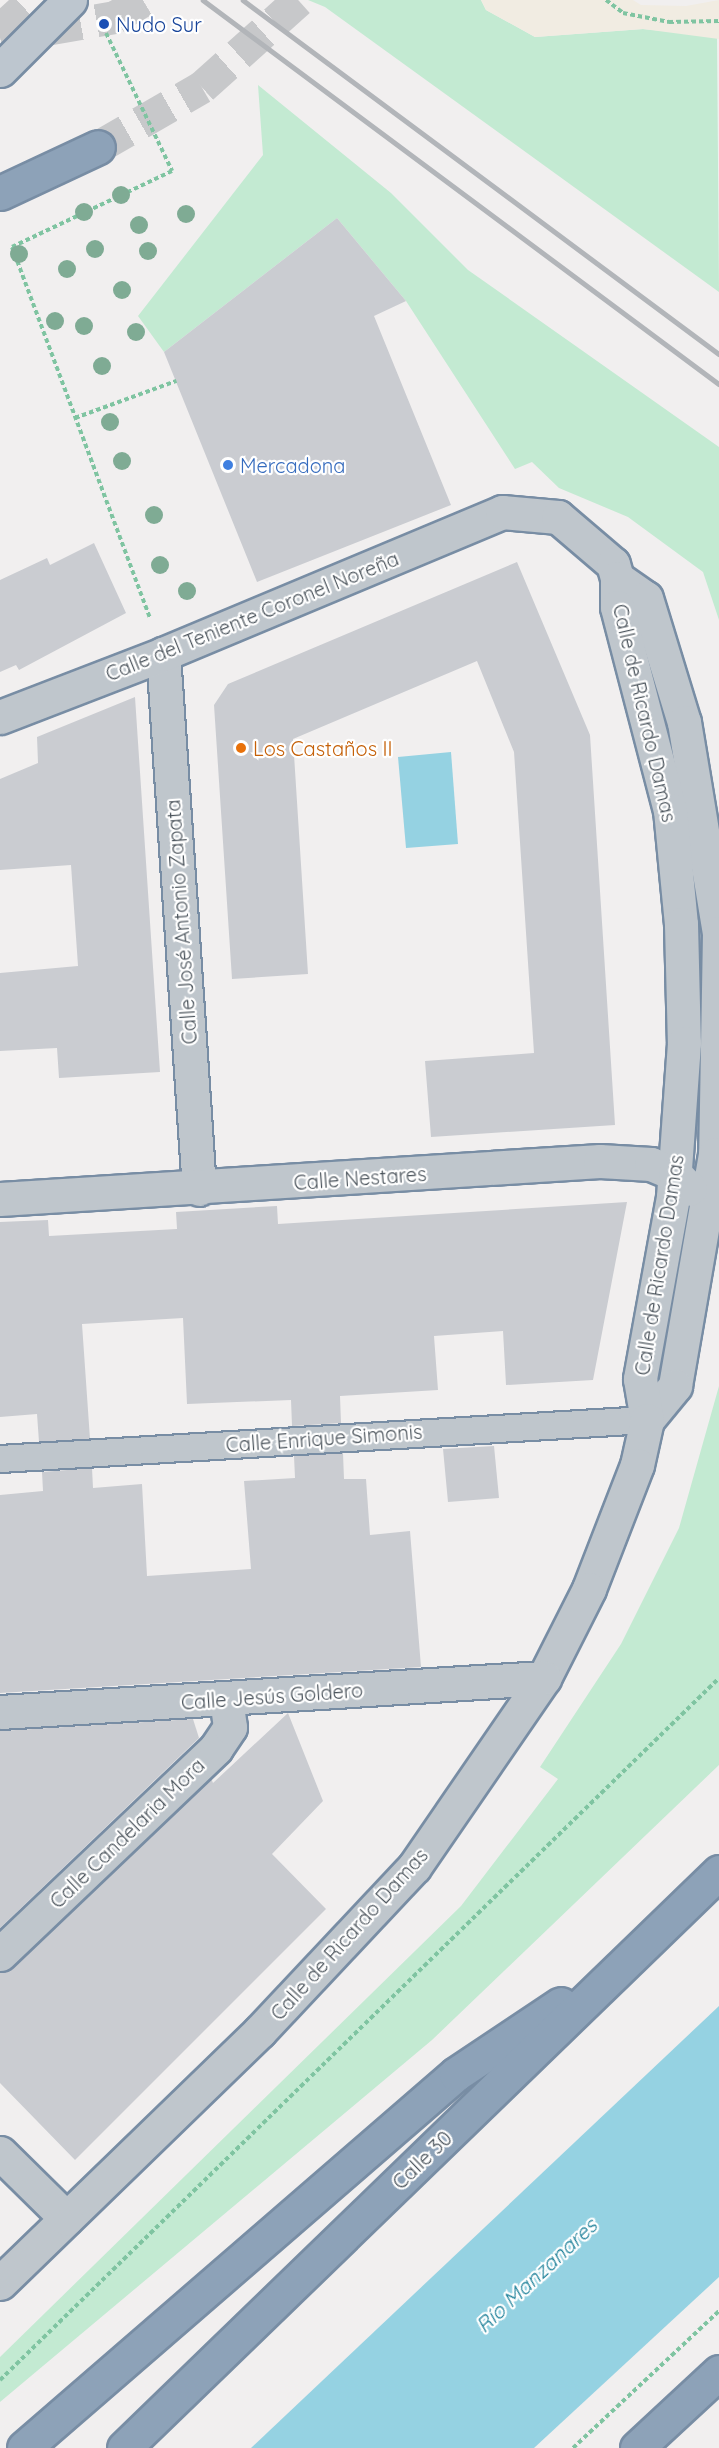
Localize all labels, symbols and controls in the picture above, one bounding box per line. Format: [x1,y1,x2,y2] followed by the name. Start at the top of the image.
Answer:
[116,12,202,36] place label: Nudo Sur
[97,17,111,31] marker: Nudo Sur
[240,453,345,477] place label: Mercadona
[221,458,235,472] marker: Mercadona
[102,546,402,686] street label: Calle del Teniente Coronel Noreña
[608,602,682,824] street label: Calle de Ricardo Damas
[253,736,392,760] place label: Los Castaños II
[234,741,248,755] marker: Los Castaños II
[160,799,202,1045] street label: Calle José Antonio Zapata
[630,1153,688,1377] street label: Calle de Ricardo Damas
[293,1161,427,1195] street label: Calle Nestares
[225,1419,423,1457] street label: Calle Enrique Simonis
[180,1678,364,1714] street label: Calle Jesús Goldero
[45,1753,209,1913] street label: Calle Candelaria Mora
[265,1843,433,2025] street label: Calle de Ricardo Damas
[387,2126,457,2194] street label: Calle 30
[470,2213,602,2337] water label: Río Manzanares

